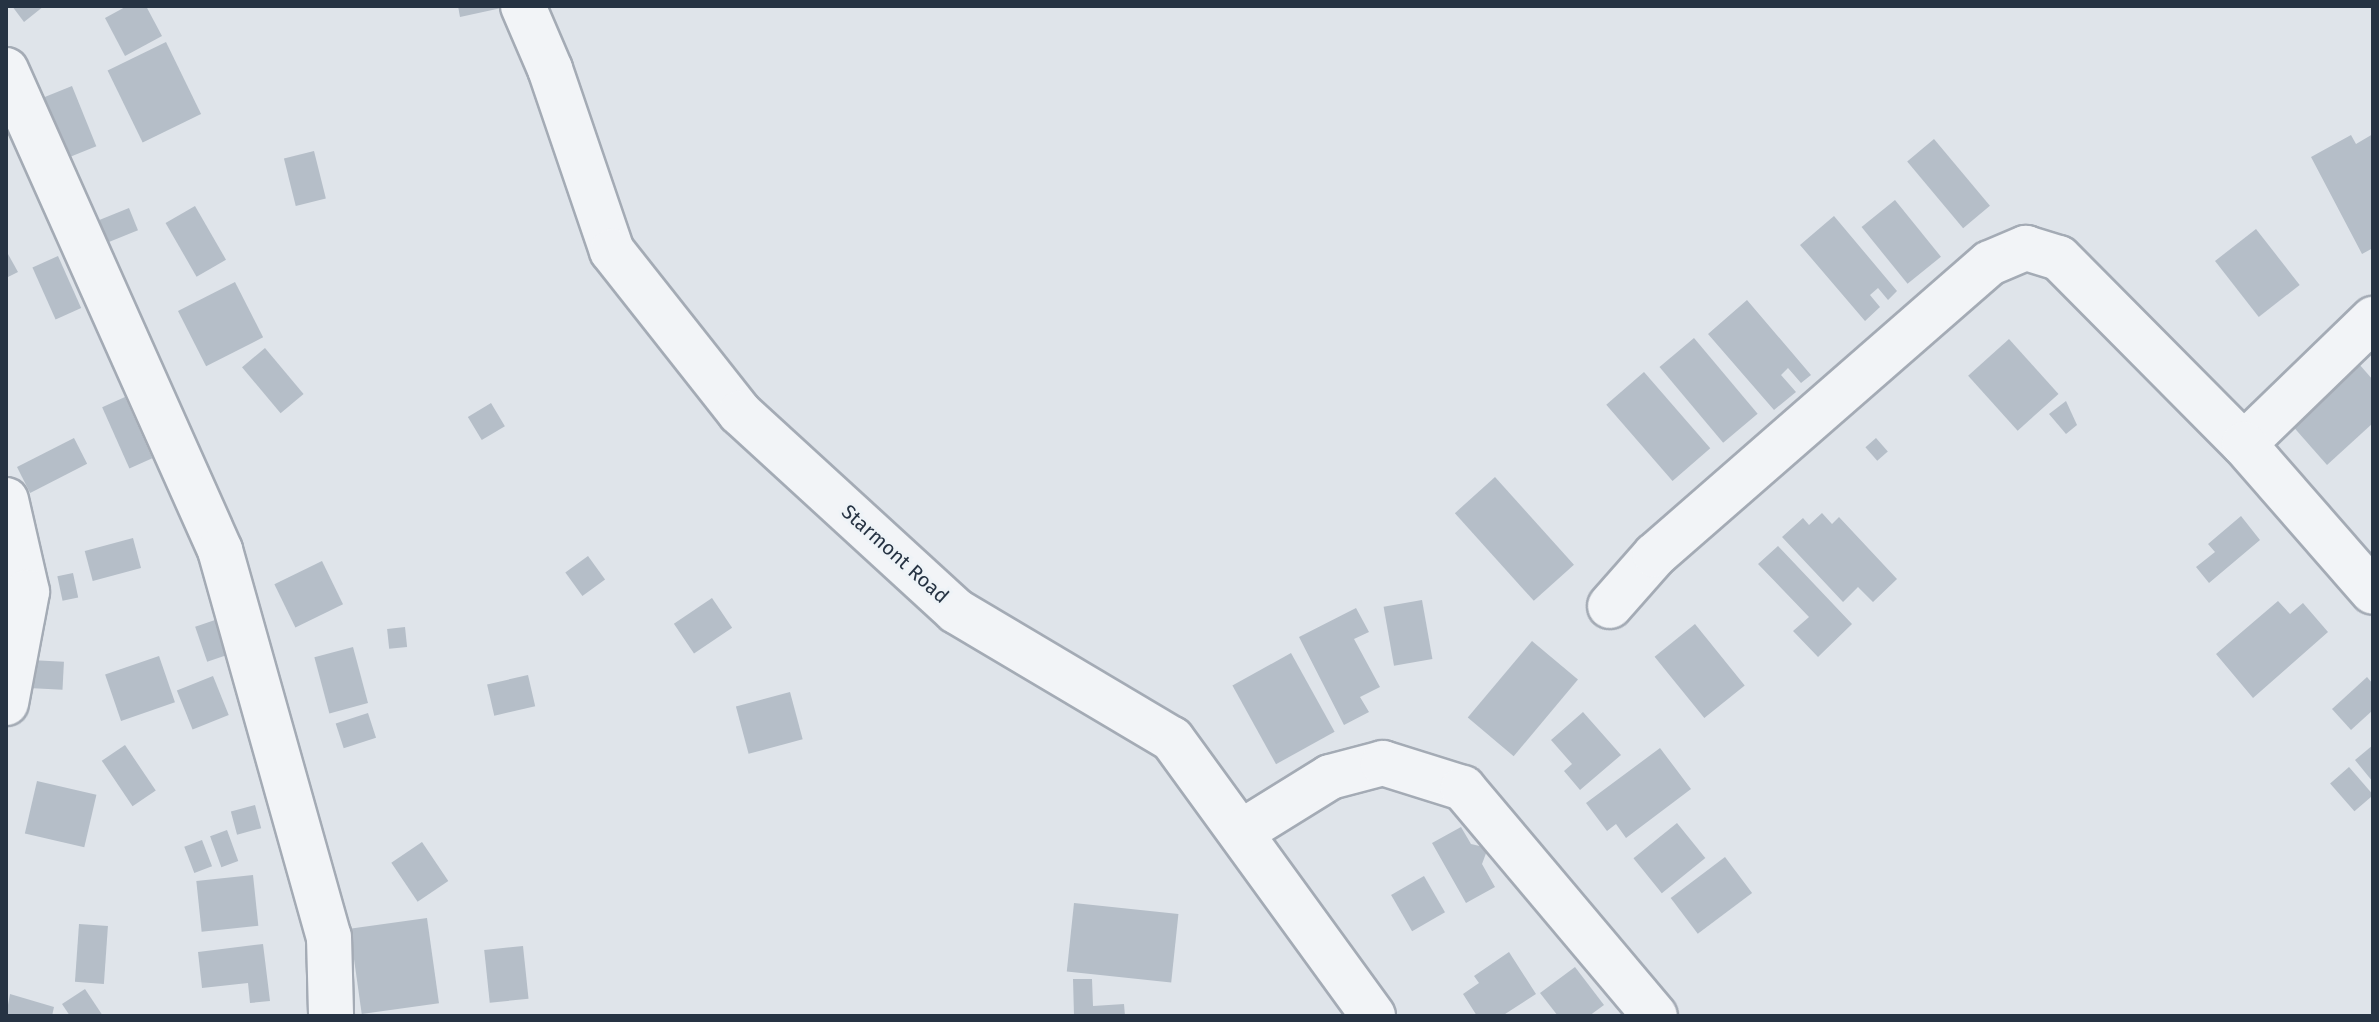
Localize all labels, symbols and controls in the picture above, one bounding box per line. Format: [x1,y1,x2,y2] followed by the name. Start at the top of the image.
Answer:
[837,500,953,608] street label: Starmont Road

